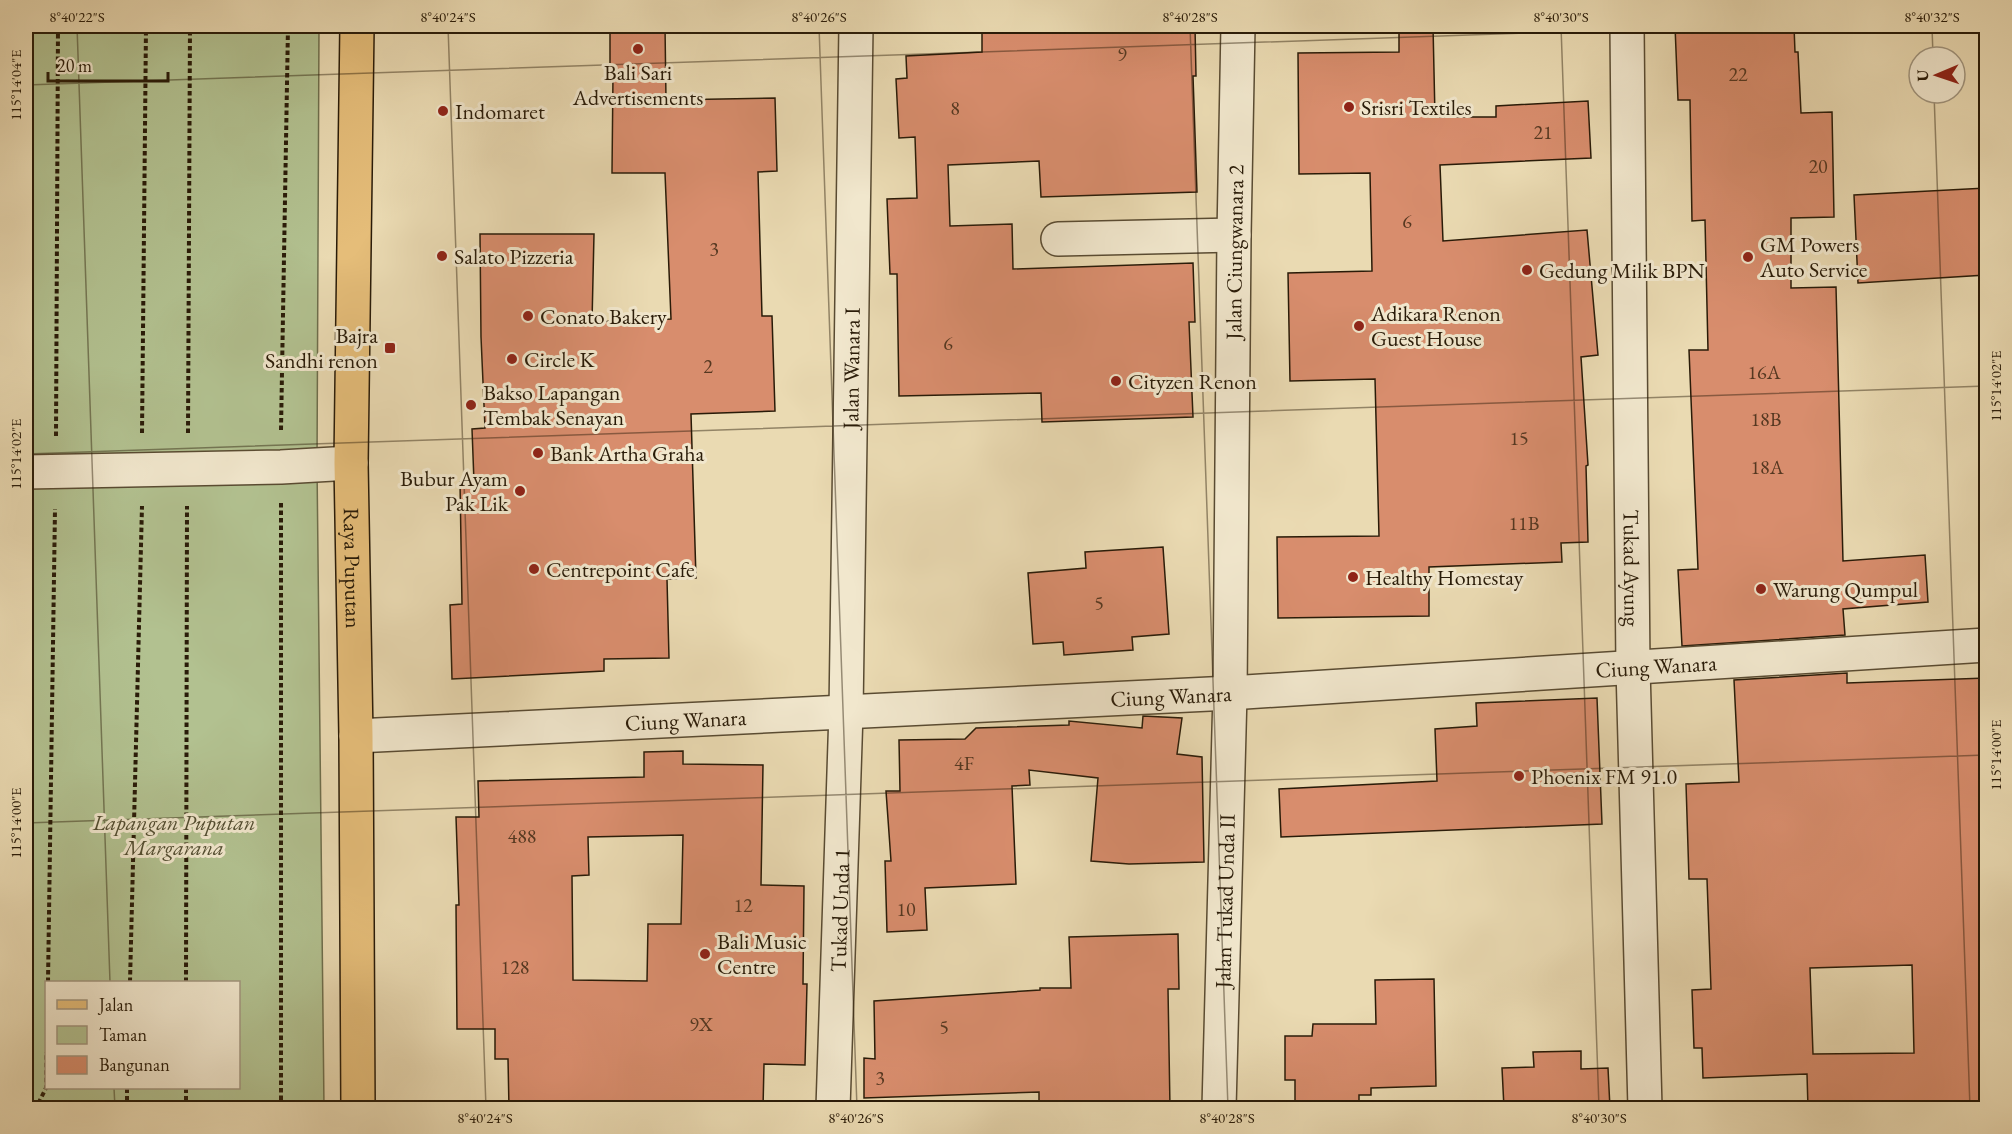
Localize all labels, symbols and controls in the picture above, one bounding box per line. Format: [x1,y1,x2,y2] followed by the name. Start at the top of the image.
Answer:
[49,7,105,26] text: 8°40'22"S
[420,7,476,26] text: 8°40'24"S
[791,7,847,26] text: 8°40'26"S
[1162,7,1218,26] text: 8°40'28"S
[1533,7,1589,26] text: 8°40'30"S
[1904,7,1960,26] text: 8°40'32"S
[1117,41,1127,67] house number: 9
[631,42,645,56] marker: Bali Sari Advertisements
[48,45,168,83] scale bar
[1907,45,1967,105] north arrow
[6,49,25,121] text: 115°14'04"E
[57,54,92,77] text: 20 m
[572,58,703,112] place label: Bali Sari Advertisements
[1728,61,1748,87] house number: 22
[1912,69,1933,82] text: U
[1361,93,1472,122] place label: Srisri Textiles
[950,95,960,121] house number: 8
[455,97,545,126] place label: Indomaret
[1342,100,1356,114] marker: Srisri Textiles
[436,104,450,118] marker: Indomaret
[1533,119,1553,145] house number: 21
[1808,153,1828,179] house number: 20
[1219,164,1250,342] street label: Jalan Ciungwanara 2
[1402,208,1412,234] house number: 6
[1759,230,1868,284] place label: GM Powers Auto Service
[709,236,719,262] house number: 3
[454,242,574,271] place label: Salato Pizzeria
[435,249,449,263] marker: Salato Pizzeria
[1741,250,1755,264] marker: GM Powers Auto Service
[1539,256,1705,285] place label: Gedung Milik BPN
[1520,263,1534,277] marker: Gedung Milik BPN
[1370,299,1501,353] place label: Adikara Renon Guest House
[540,302,667,331] place label: Conato Bakery
[836,307,866,431] street label: Jalan Wanara I
[521,309,535,323] marker: Conato Bakery
[1352,319,1366,333] marker: Adikara Renon Guest House
[265,321,378,375] place label: Bajra Sandhi renon
[943,330,953,356] house number: 6
[383,341,397,355] marker: Bajra Sandhi renon
[524,345,596,374] place label: Circle K
[1986,350,2005,422] text: 115°14'02"E
[505,352,519,366] marker: Circle K
[703,353,713,379] house number: 2
[1747,359,1781,385] house number: 16A
[1128,367,1257,396] place label: Cityzen Renon
[1109,374,1123,388] marker: Cityzen Renon
[483,378,625,432] place label: Bakso Lapangan Tembak Senayan
[464,398,478,412] marker: Bakso Lapangan Tembak Senayan
[1751,406,1781,432] house number: 18B
[6,418,25,490] text: 115°14'02"E
[1509,425,1529,451] house number: 15
[550,439,705,468] place label: Bank Artha Graha
[531,446,545,460] marker: Bank Artha Graha
[1750,454,1784,480] house number: 18A
[400,464,509,518] place label: Bubur Ayam Pak Lik
[513,484,527,498] marker: Bubur Ayam Pak Lik
[337,507,369,629] street label: Raya Puputan
[1617,509,1647,627] street label: Tukad Ayung
[1509,510,1539,536] house number: 11B
[546,555,695,584] place label: Centrepoint Cafe
[527,562,541,576] marker: Centrepoint Cafe
[1365,563,1524,592] place label: Healthy Homestay
[1346,570,1360,584] marker: Healthy Homestay
[1773,575,1918,604] place label: Warung Qumpul
[1754,582,1768,596] marker: Warung Qumpul
[1094,590,1104,616] house number: 5
[1595,648,1718,684] street label: Ciung Wanara
[1110,678,1233,713] street label: Ciung Wanara
[624,702,747,737] street label: Ciung Wanara
[1986,719,2005,791] text: 115°14'00"E
[954,750,974,776] house number: 4F
[1531,762,1677,791] place label: Phoenix FM 91.0
[1512,769,1526,783] marker: Phoenix FM 91.0
[6,787,25,859] text: 115°14'00"E
[92,808,255,862] park label: Lapangan Puputan Margarana
[1208,813,1241,991] street label: Jalan Tukad Unda II
[508,823,536,849] house number: 488
[823,848,856,972] street label: Tukad Unda 1
[733,892,753,918] house number: 12
[896,896,916,922] house number: 10
[717,927,807,981] place label: Bali Music Centre
[698,947,712,961] marker: Bali Music Centre
[501,954,529,980] house number: 128
[45,981,240,1089] legend
[97,993,134,1016] text: Jalan
[689,1011,713,1037] house number: 9X
[939,1014,949,1040] house number: 5
[99,1023,148,1046] text: Taman
[99,1053,170,1076] text: Bangunan
[875,1065,885,1091] house number: 3
[457,1108,513,1127] text: 8°40'24"S
[828,1108,884,1127] text: 8°40'26"S
[1199,1108,1255,1127] text: 8°40'28"S
[1571,1108,1627,1127] text: 8°40'30"S

